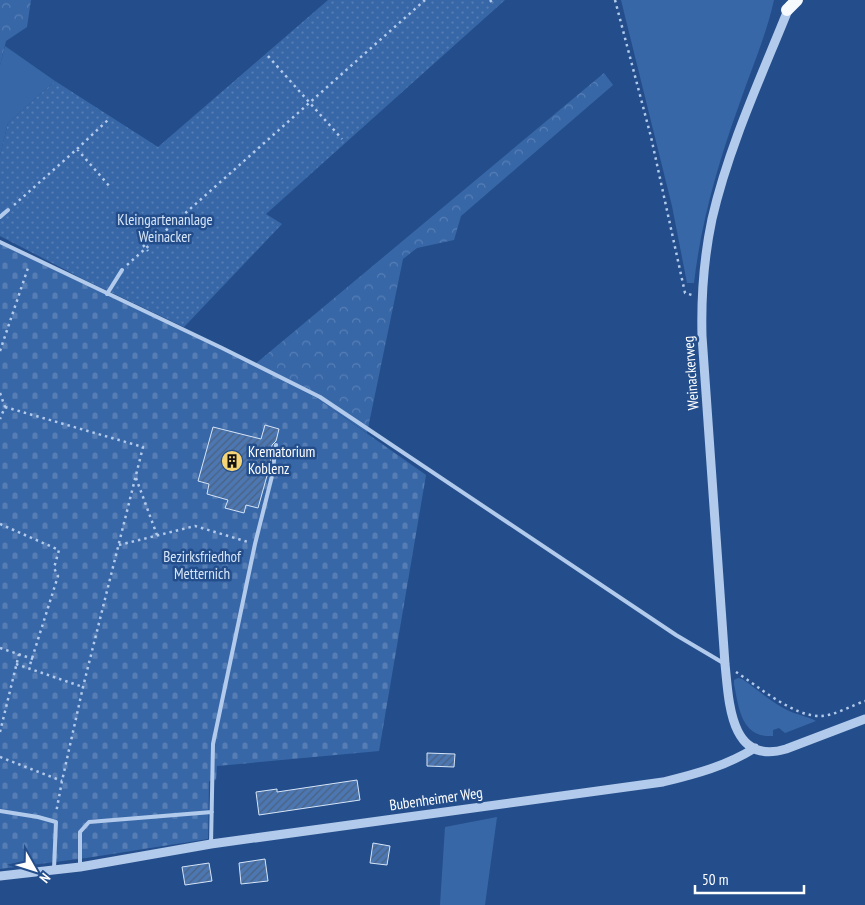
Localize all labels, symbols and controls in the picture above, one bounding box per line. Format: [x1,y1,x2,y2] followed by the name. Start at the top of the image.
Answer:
[117,210,213,246] park label: Kleingartenanlage Weinacker
[678,335,703,411] street label: Weinackerweg
[248,442,315,478] place label: Krematorium Koblenz
[220,449,244,473] building icon: Krematorium Koblenz
[163,547,242,583] park label: Bezirksfriedhof Metternich
[388,783,484,814] street label: Bubenheimer Weg
[10,845,60,895] north arrow
[695,862,804,894] scale bar
[36,870,54,887] text: N
[702,870,728,889] text: 50 m

